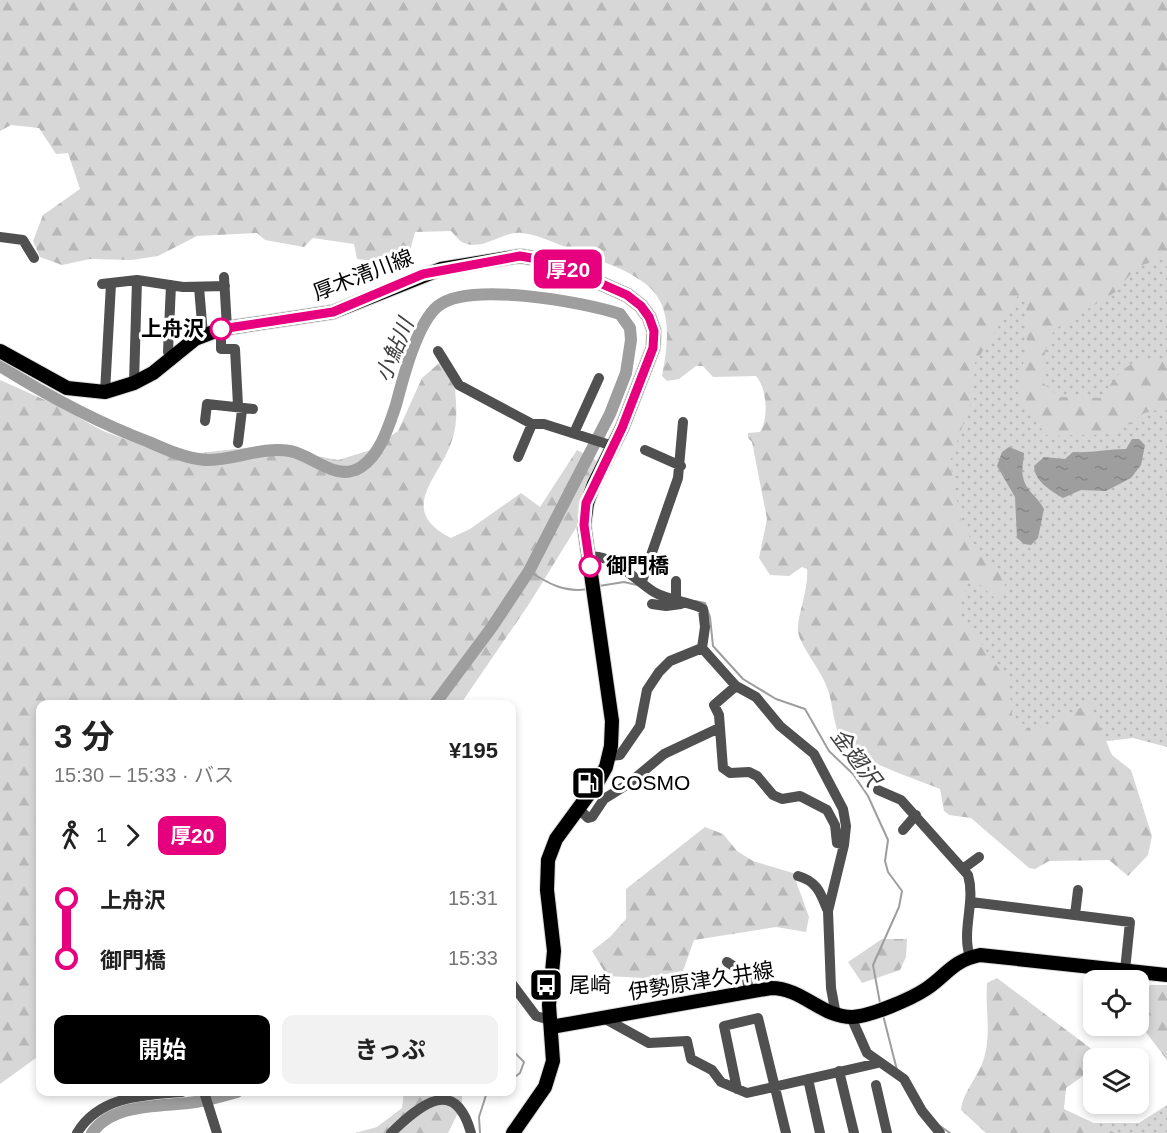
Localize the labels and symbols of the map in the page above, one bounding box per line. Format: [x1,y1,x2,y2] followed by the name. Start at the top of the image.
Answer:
[310,245,416,304] street label: 厚木清川線
[534,250,602,288] line badge: 厚20
[371,313,419,385] water label: 小鮎川
[141,317,204,340] place label: 上舟沢
[210,318,232,340] marker: 上舟沢
[606,554,669,577] place label: 御門橋
[579,555,601,577] marker: 御門橋
[826,723,887,794] water label: 金翅沢
[570,765,606,801] fuel station icon: COSMO
[611,771,690,794] place label: COSMO
[627,958,775,1003] street label: 伊勢原津久井線
[528,967,564,1003] bus stop icon: 尾崎
[569,973,611,996] place label: 尾崎

